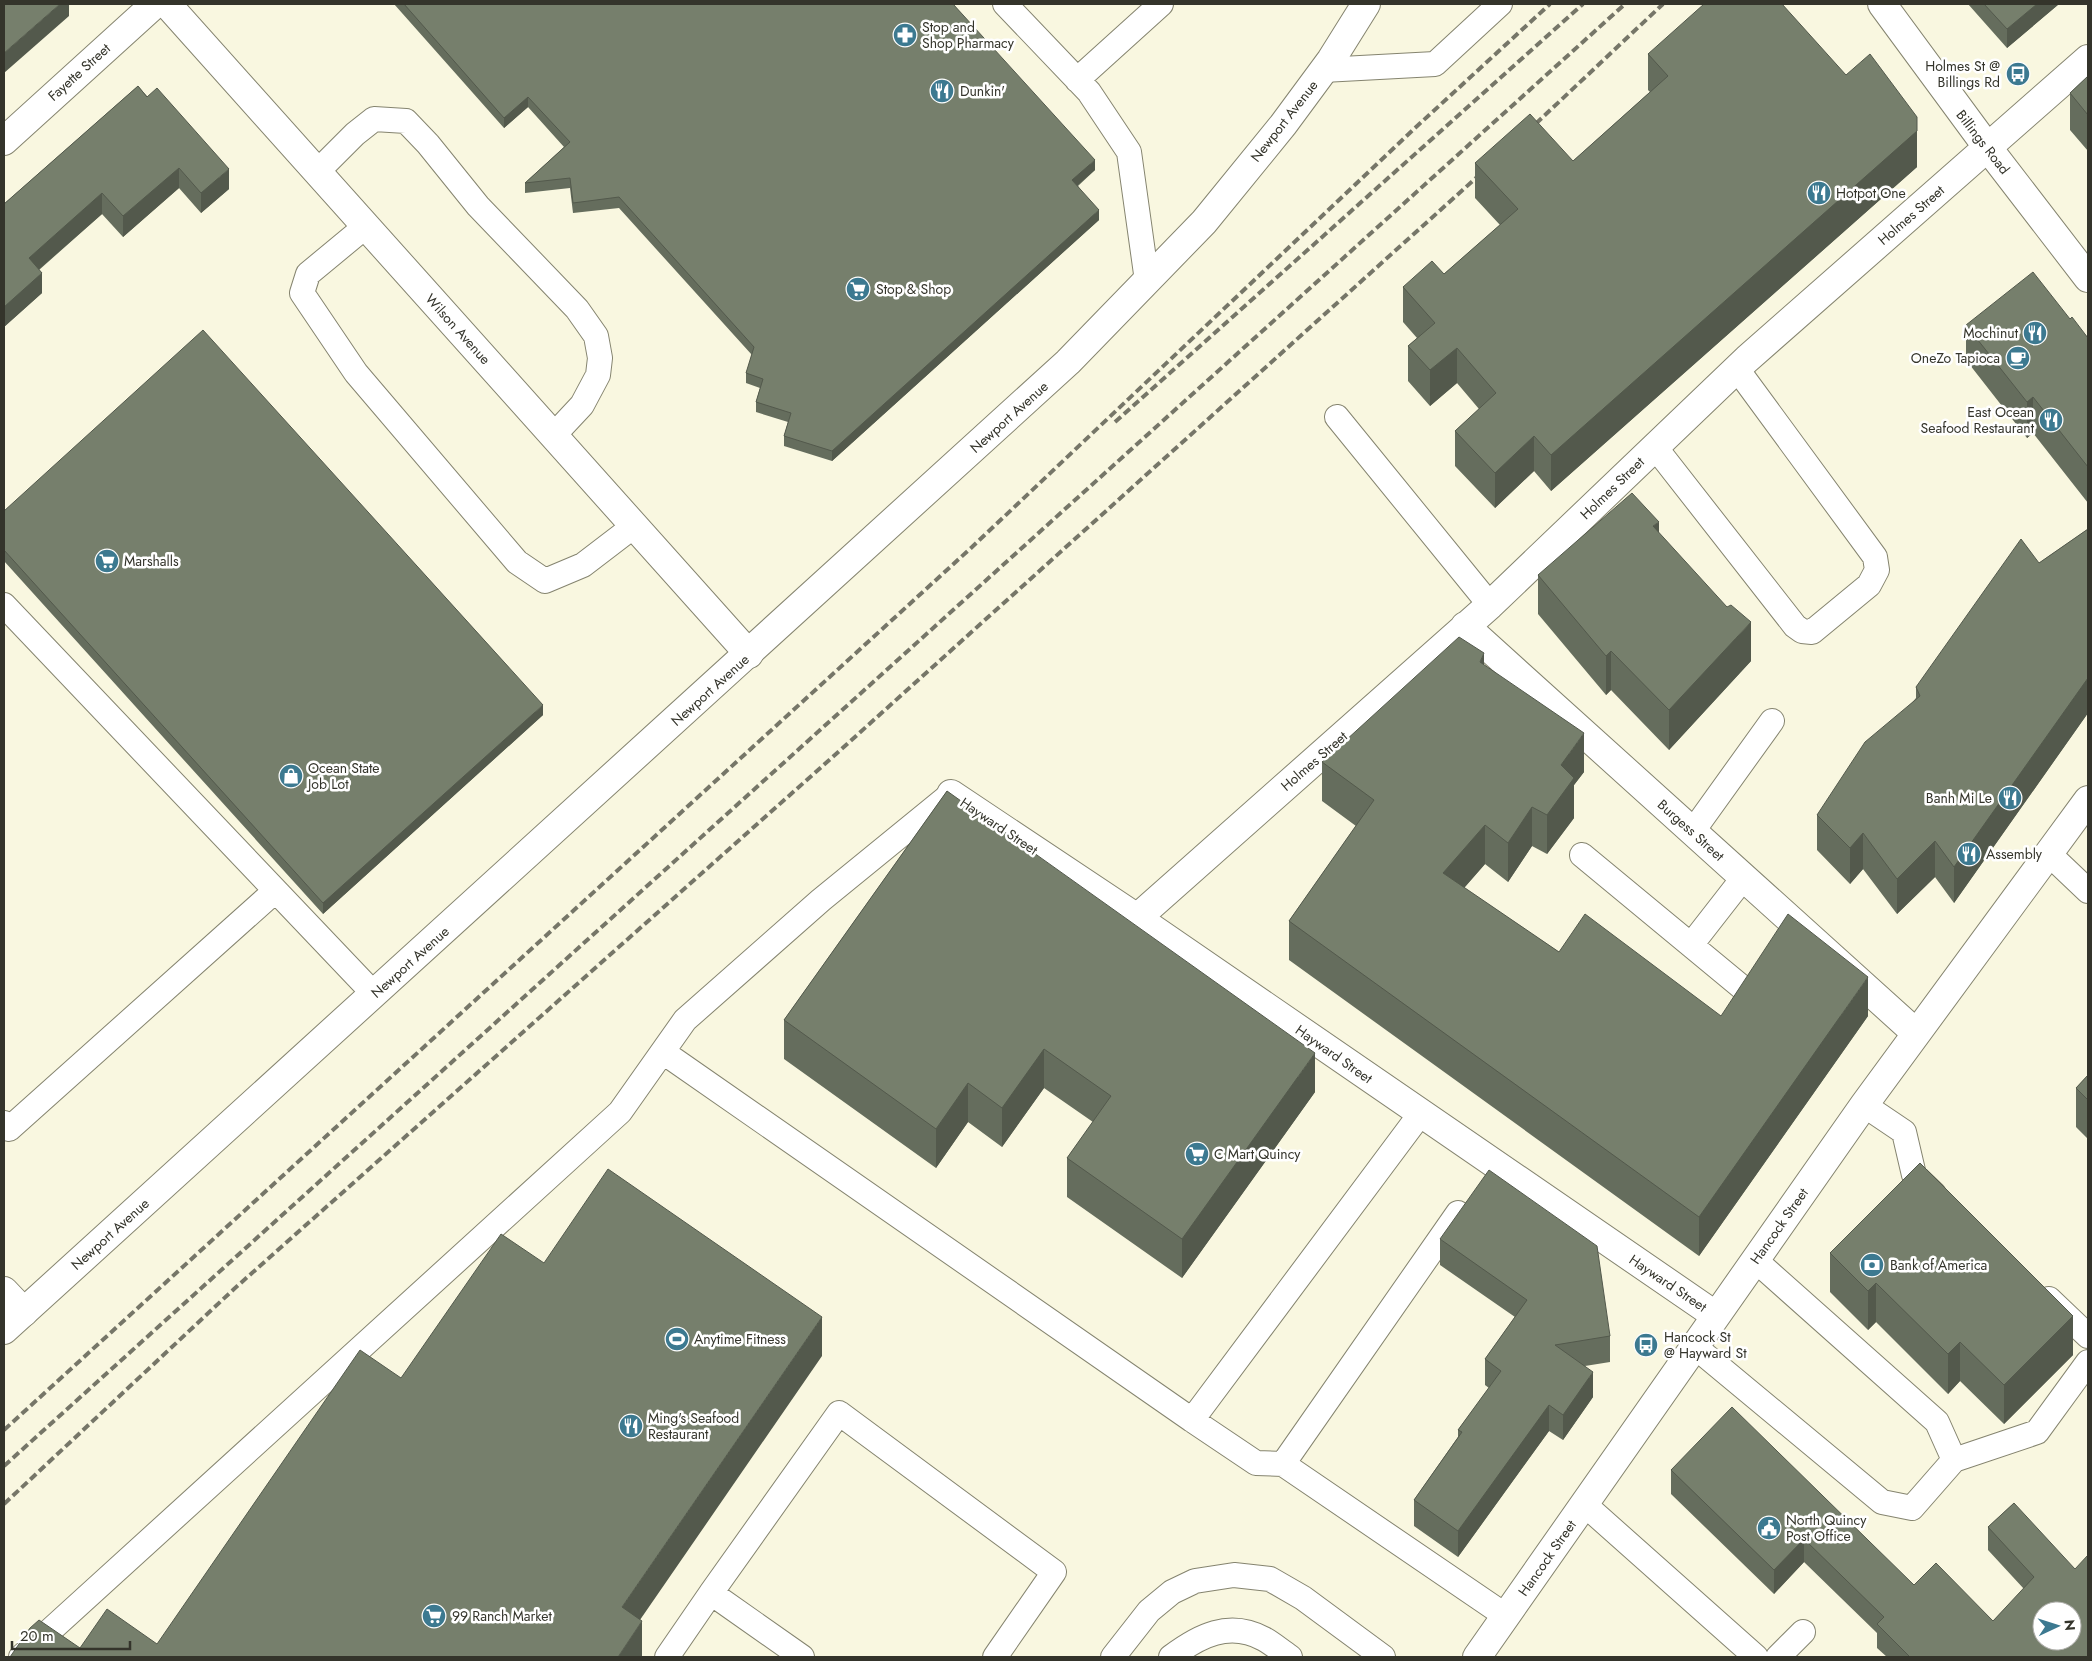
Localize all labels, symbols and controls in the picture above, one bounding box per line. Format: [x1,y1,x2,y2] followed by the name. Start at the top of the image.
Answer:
[922,17,1015,53] place label: Stop and Shop Pharmacy
[892,22,918,48] pharmacy icon: Stop and Shop Pharmacy
[43,38,115,106] street label: Fayette Street
[1925,56,2000,92] place label: Holmes St @ Billings Rd
[2005,61,2031,87] bus stop icon: Holmes St @ Billings Rd
[1246,76,1322,166] street label: Newport Avenue
[929,78,955,104] restaurant icon: Dunkin'
[960,81,1005,101] place label: Dunkin'
[1951,106,2015,178] street label: Billings Road
[1806,180,1832,206] restaurant icon: Hotpot One
[1873,180,1949,250] street label: Holmes Street
[1836,183,1906,203] place label: Hotpot One
[845,276,871,302] supermarket icon: Stop & Shop
[876,279,951,299] place label: Stop & Shop
[421,289,495,369] street label: Wilson Avenue
[2022,320,2048,346] restaurant icon: Mochinut
[1963,323,2019,343] place label: Mochinut
[2005,345,2031,371] cafe icon: OneZo Tapioca
[1911,348,2000,368] place label: OneZo Tapioca
[966,376,1052,458] street label: Newport Avenue
[1921,402,2035,438] place label: East Ocean Seafood Restaurant
[2038,407,2064,433] restaurant icon: East Ocean Seafood Restaurant
[1575,452,1649,524] street label: Holmes Street
[94,548,120,574] supermarket icon: Marshalls
[124,551,179,571] place label: Marshalls
[667,649,753,731] street label: Newport Avenue
[1276,726,1352,796] street label: Holmes Street
[306,758,380,794] place label: Ocean State Job Lot
[278,763,304,789] shop icon: Ocean State Job Lot
[1997,785,2023,811] restaurant icon: Banh Mi Le
[1926,788,1992,808] place label: Banh Mi Le
[956,793,1042,860] street label: Hayward Street
[1653,795,1729,866] street label: Burgess Street
[1956,841,1982,867] restaurant icon: Assembly
[1986,844,2043,864] place label: Assembly
[367,921,453,1003] street label: Newport Avenue
[1291,1020,1377,1088] street label: Hayward Street
[1184,1141,1210,1167] supermarket icon: C Mart Quincy
[1214,1144,1301,1164] place label: C Mart Quincy
[1745,1183,1813,1268] street label: Hancock Street
[67,1193,153,1275] street label: Newport Avenue
[1625,1250,1711,1317] street label: Hayward Street
[1859,1252,1885,1278] bank icon: Bank of America
[1890,1255,1987,1275] place label: Bank of America
[664,1326,690,1352] sports icon: Anytime Fitness
[1664,1327,1747,1363] place label: Hancock St @ Hayward St
[694,1329,786,1349] place label: Anytime Fitness
[1633,1332,1659,1358] bus stop icon: Hancock St @ Hayward St
[648,1408,739,1444] place label: Ming's Seafood Restaurant
[618,1413,644,1439] restaurant icon: Ming's Seafood Restaurant
[1786,1510,1867,1546] place label: North Quincy Post Office
[1513,1515,1581,1600] street label: Hancock Street
[1756,1515,1782,1541] public building icon: North Quincy Post Office
[2032,1601,2082,1651] north arrow
[421,1603,447,1629] supermarket icon: 99 Ranch Market
[452,1606,553,1626] place label: 99 Ranch Market
[12,1618,130,1650] scale bar
[2060,1619,2080,1631] text: N
[20,1625,54,1647] text: 20 m

